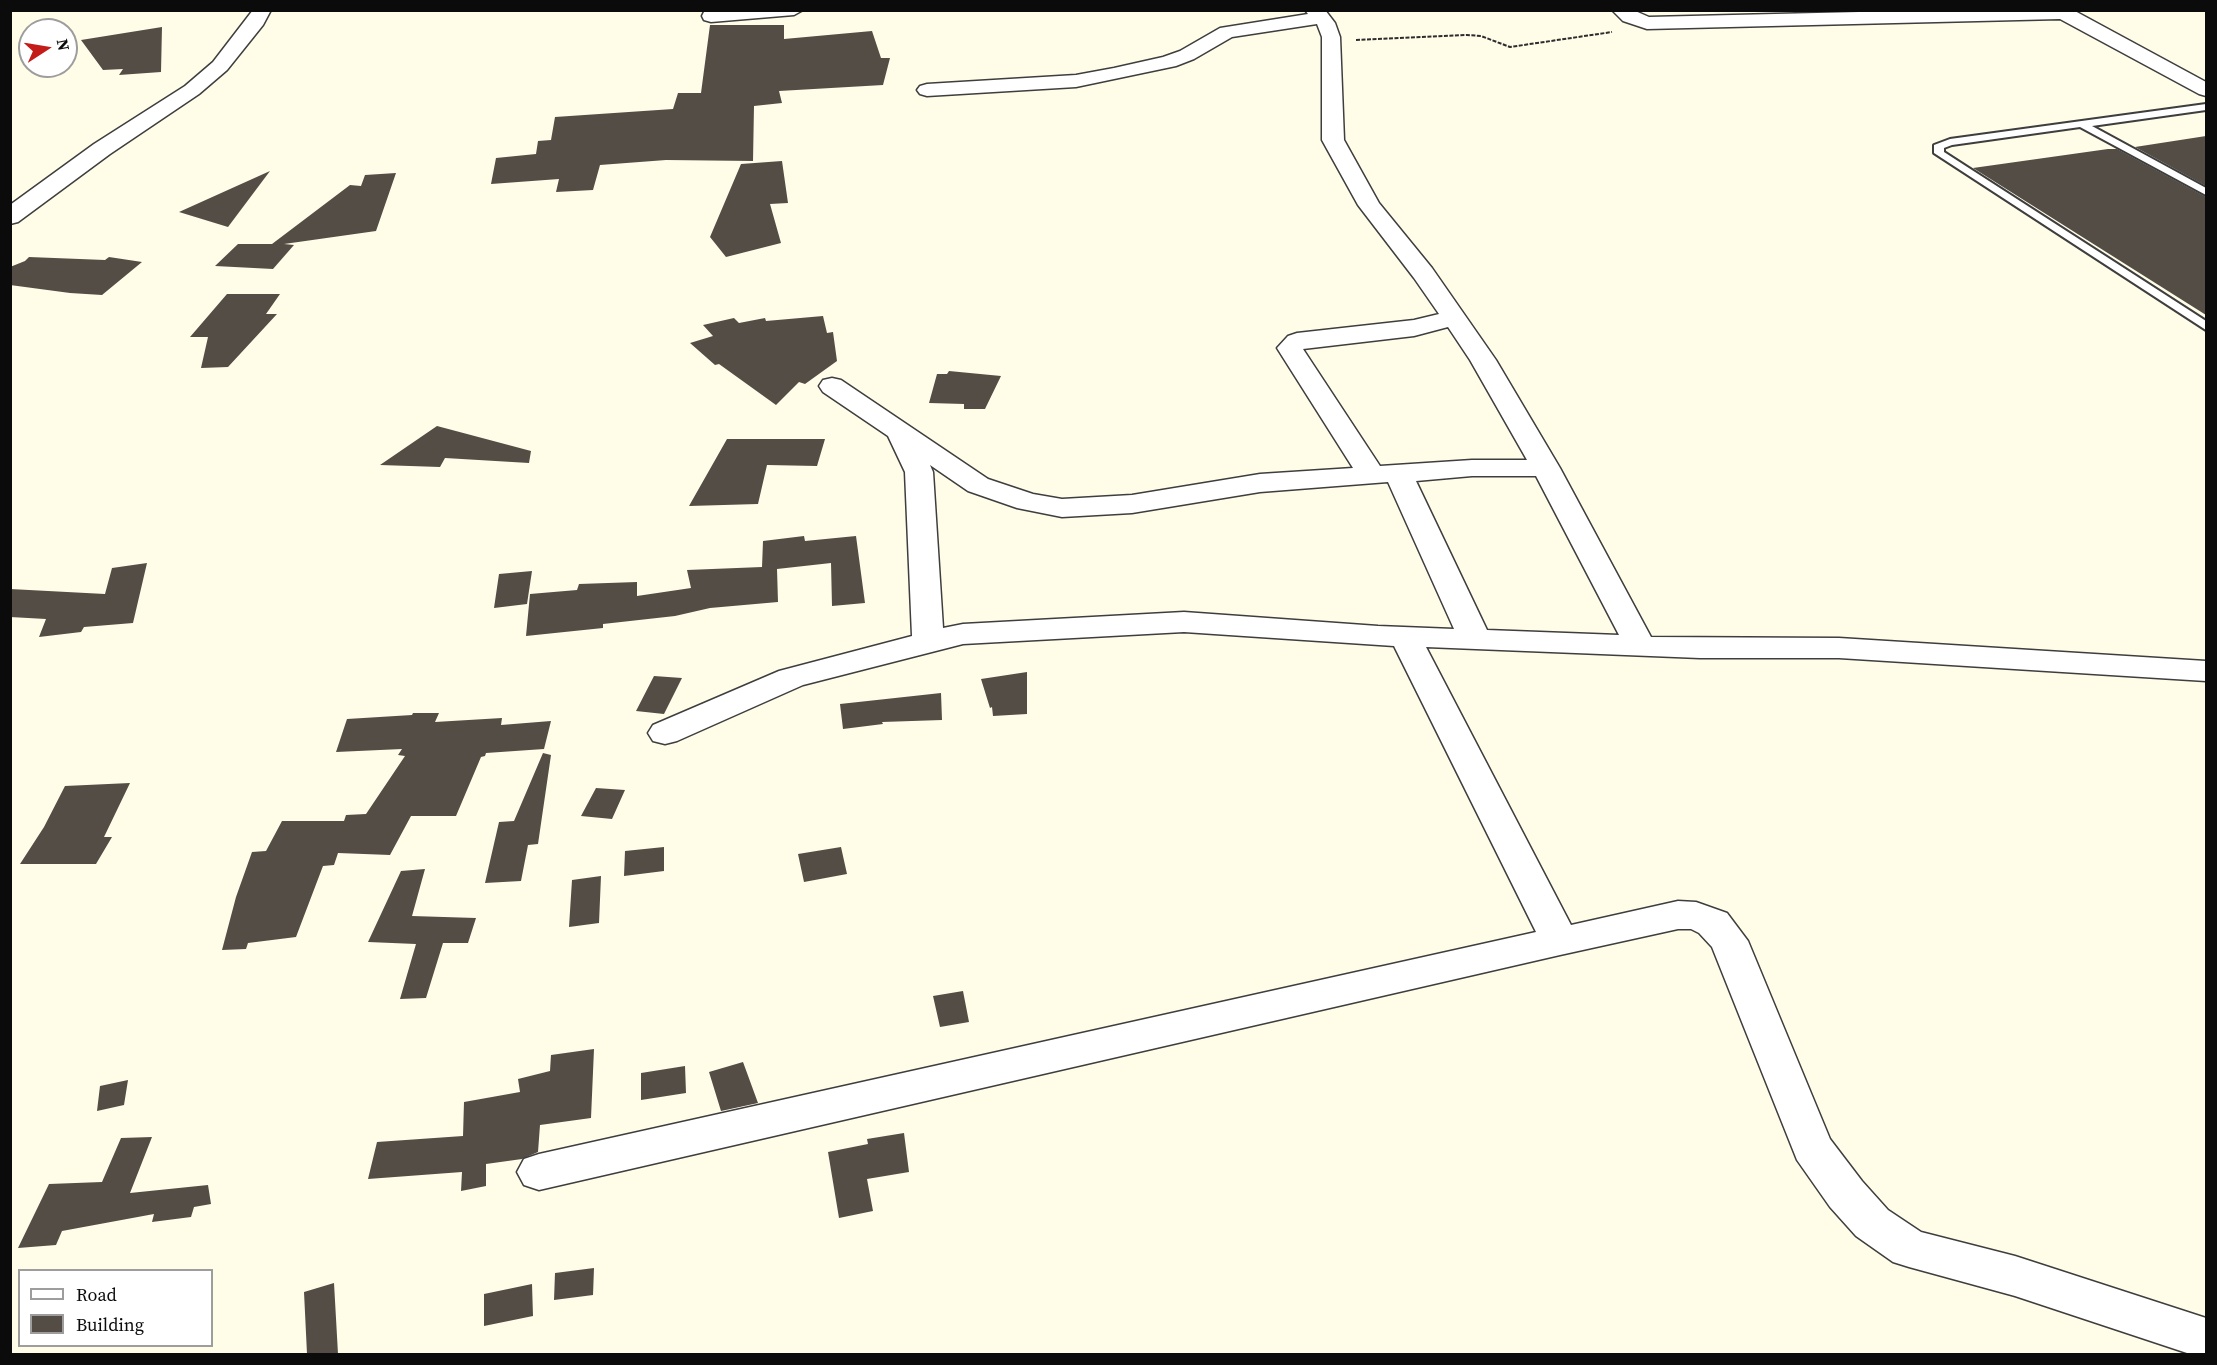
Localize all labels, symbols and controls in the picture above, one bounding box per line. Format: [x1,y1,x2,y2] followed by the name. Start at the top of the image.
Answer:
[18,18,78,78] north arrow
[52,37,76,53] text: N
[18,1269,213,1347] legend
[76,1282,117,1307] text: Road
[76,1312,144,1337] text: Building

